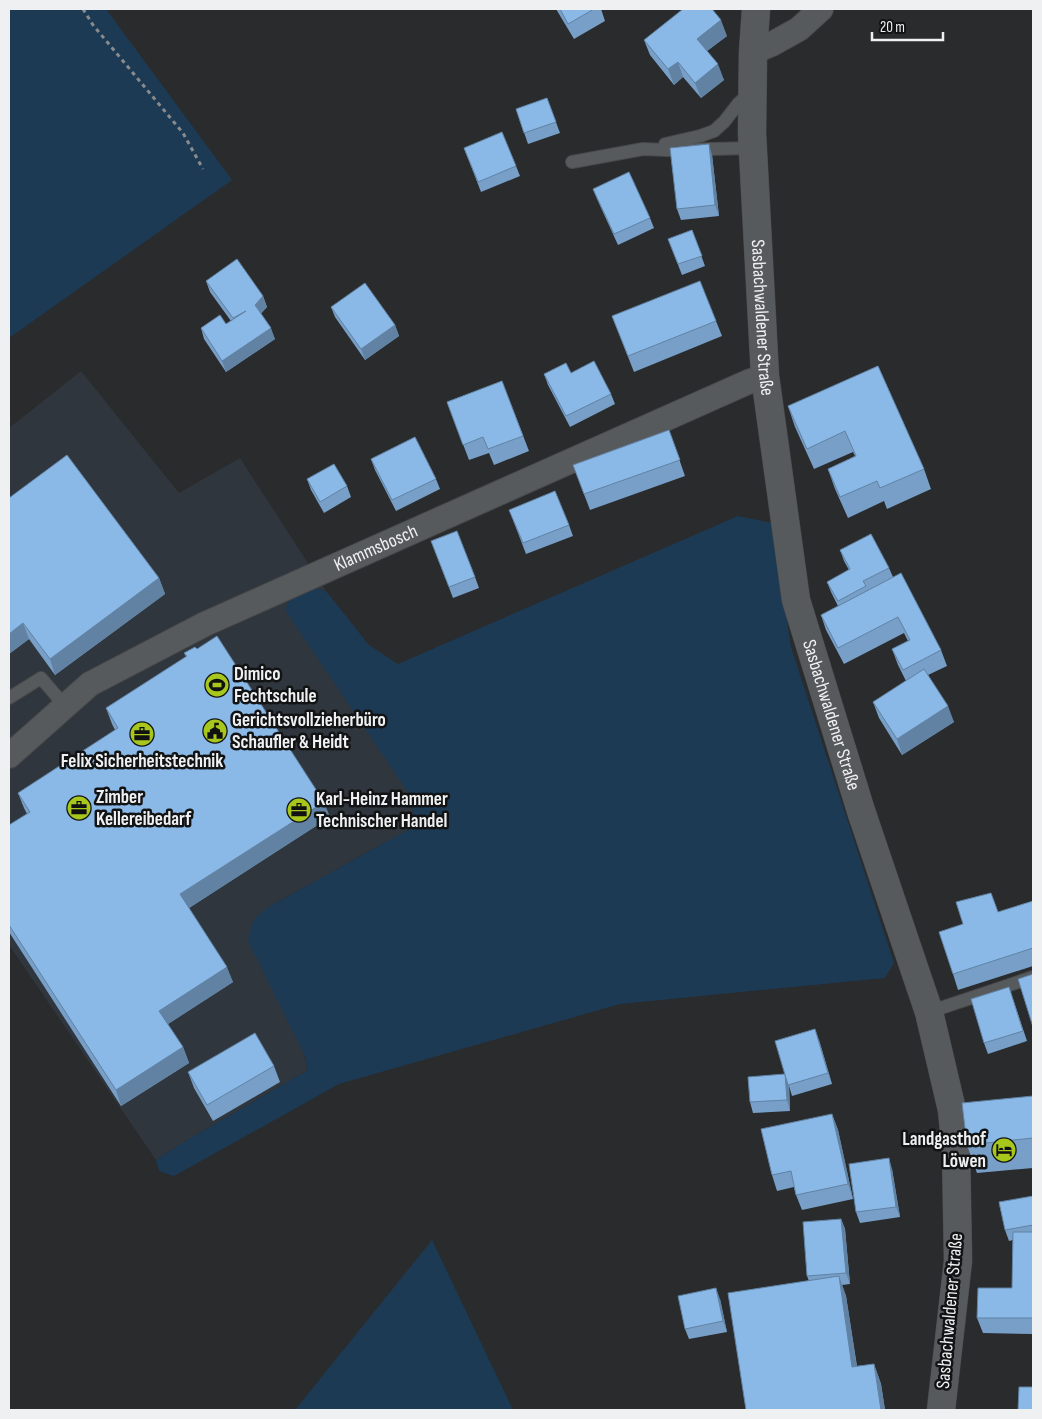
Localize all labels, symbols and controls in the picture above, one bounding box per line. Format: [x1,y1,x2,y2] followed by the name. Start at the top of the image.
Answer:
[872,10,943,42] scale bar
[880,18,905,37] text: 20 m
[746,239,779,397] street label: Sasbachwaldener Straße
[330,519,421,577] street label: Klammsbosch
[797,637,865,793] street label: Sasbachwaldener Straße
[234,663,317,708] place label: Dimico Fechtschule
[204,672,230,698] sports icon: Dimico Fechtschule
[232,709,386,754] place label: Gerichtsvollzieherbüro Schaufler & Heidt
[202,718,228,744] public building icon: Gerichtsvollzieherbüro Schaufler & Heidt
[129,721,155,747] office icon: Felix Sicherheitstechnik
[61,750,223,773] place label: Felix Sicherheitstechnik
[96,786,192,831] place label: Zimber Kellereibedarf
[316,788,448,833] place label: Karl-Heinz Hammer Technischer Handel
[66,795,92,821] office icon: Zimber Kellereibedarf
[286,797,312,823] office icon: Karl-Heinz Hammer Technischer Handel
[902,1128,987,1173] place label: Landgasthof Löwen
[991,1137,1017,1163] hotel icon: Landgasthof Löwen
[932,1232,968,1390] street label: Sasbachwaldener Straße

